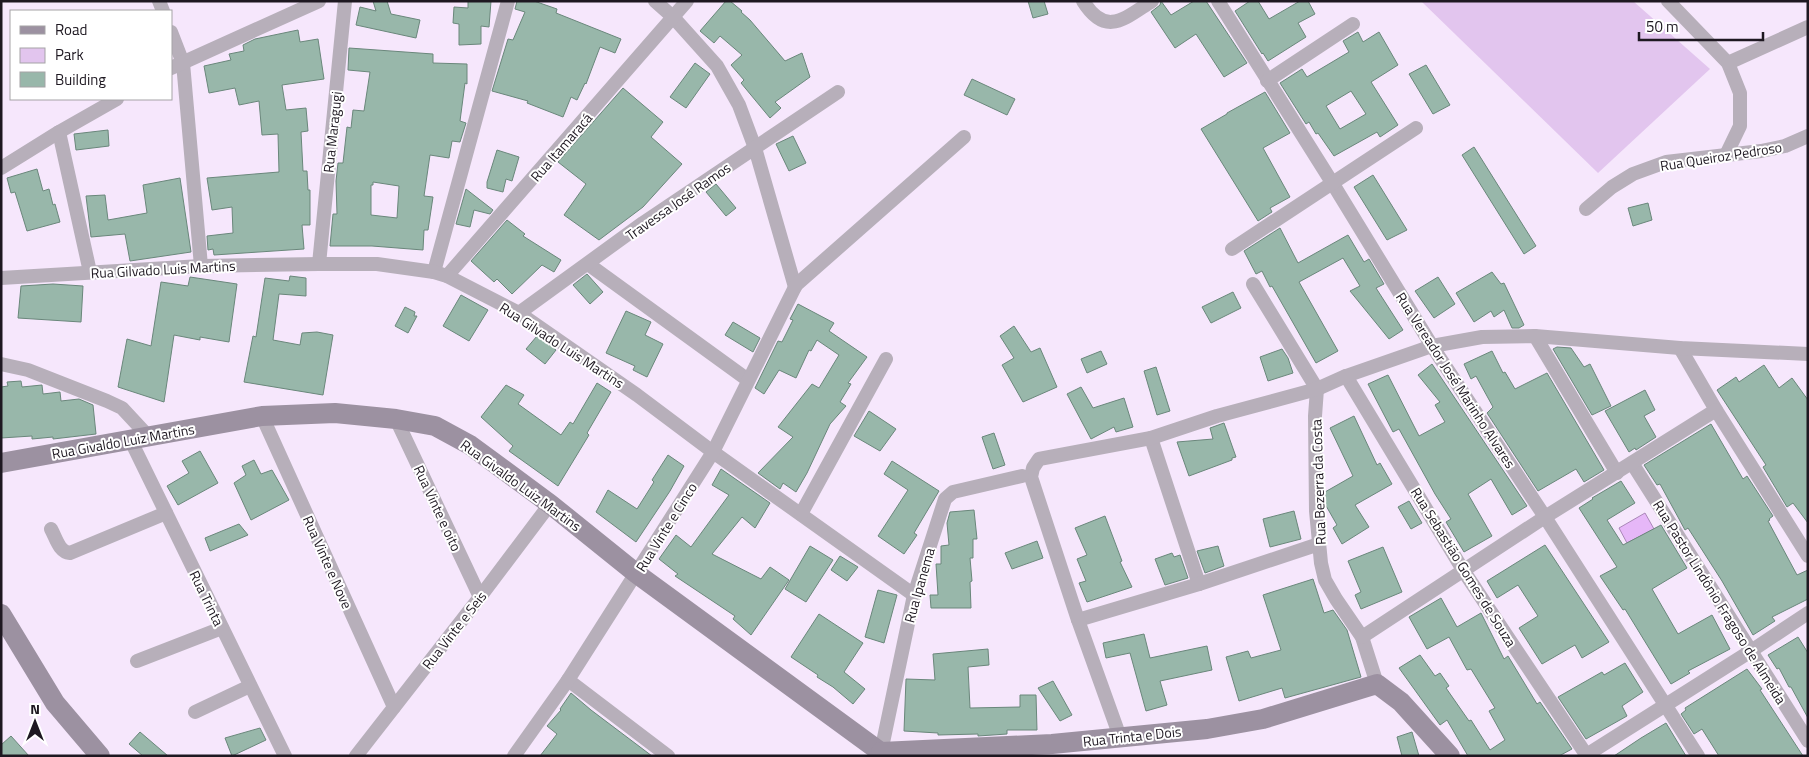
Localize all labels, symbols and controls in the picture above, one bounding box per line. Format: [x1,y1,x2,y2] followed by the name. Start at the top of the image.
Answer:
[10,10,172,100] legend
[1639,10,1763,42] scale bar
[1646,15,1679,38] text: 50 m
[55,18,87,41] text: Road
[55,43,84,66] text: Park
[55,68,106,91] text: Building
[317,90,347,174] street label: Rua Maragugi
[525,108,597,186] street label: Rua Itamaracá
[1659,136,1783,176] street label: Rua Queiroz Pedroso
[621,157,735,245] street label: Travessa José Ramos
[90,255,236,283] street label: Rua Gilvado Luis Martins
[1391,288,1521,472] street label: Rua Vereador José Marinho Alvares
[496,297,628,393] street label: Rua Gilvado Luis Martins
[50,418,196,464] street label: Rua Givaldo Luiz Martins
[1305,419,1331,545] street label: Rua Bezerra da Costa
[456,434,586,536] street label: Rua Givaldo Luiz Martins
[409,462,467,554] street label: Rua Vinte e oito
[630,478,702,576] street label: Rua Vinte e Cinco
[1406,483,1522,651] street label: Rua Sebastião Gomes de Souza
[1648,496,1792,708] street label: Rua Pastor Lindônio Fragoso de Almeida
[298,512,358,612] street label: Rua Vinte e Nove
[898,545,940,625] street label: Rua Ipanema
[185,567,229,629] street label: Rua Trinta
[417,586,491,674] street label: Rua Vinte e Seis
[10,697,60,747] north arrow
[30,698,40,719] text: N
[1082,720,1182,752] street label: Rua Trinta e Dois

